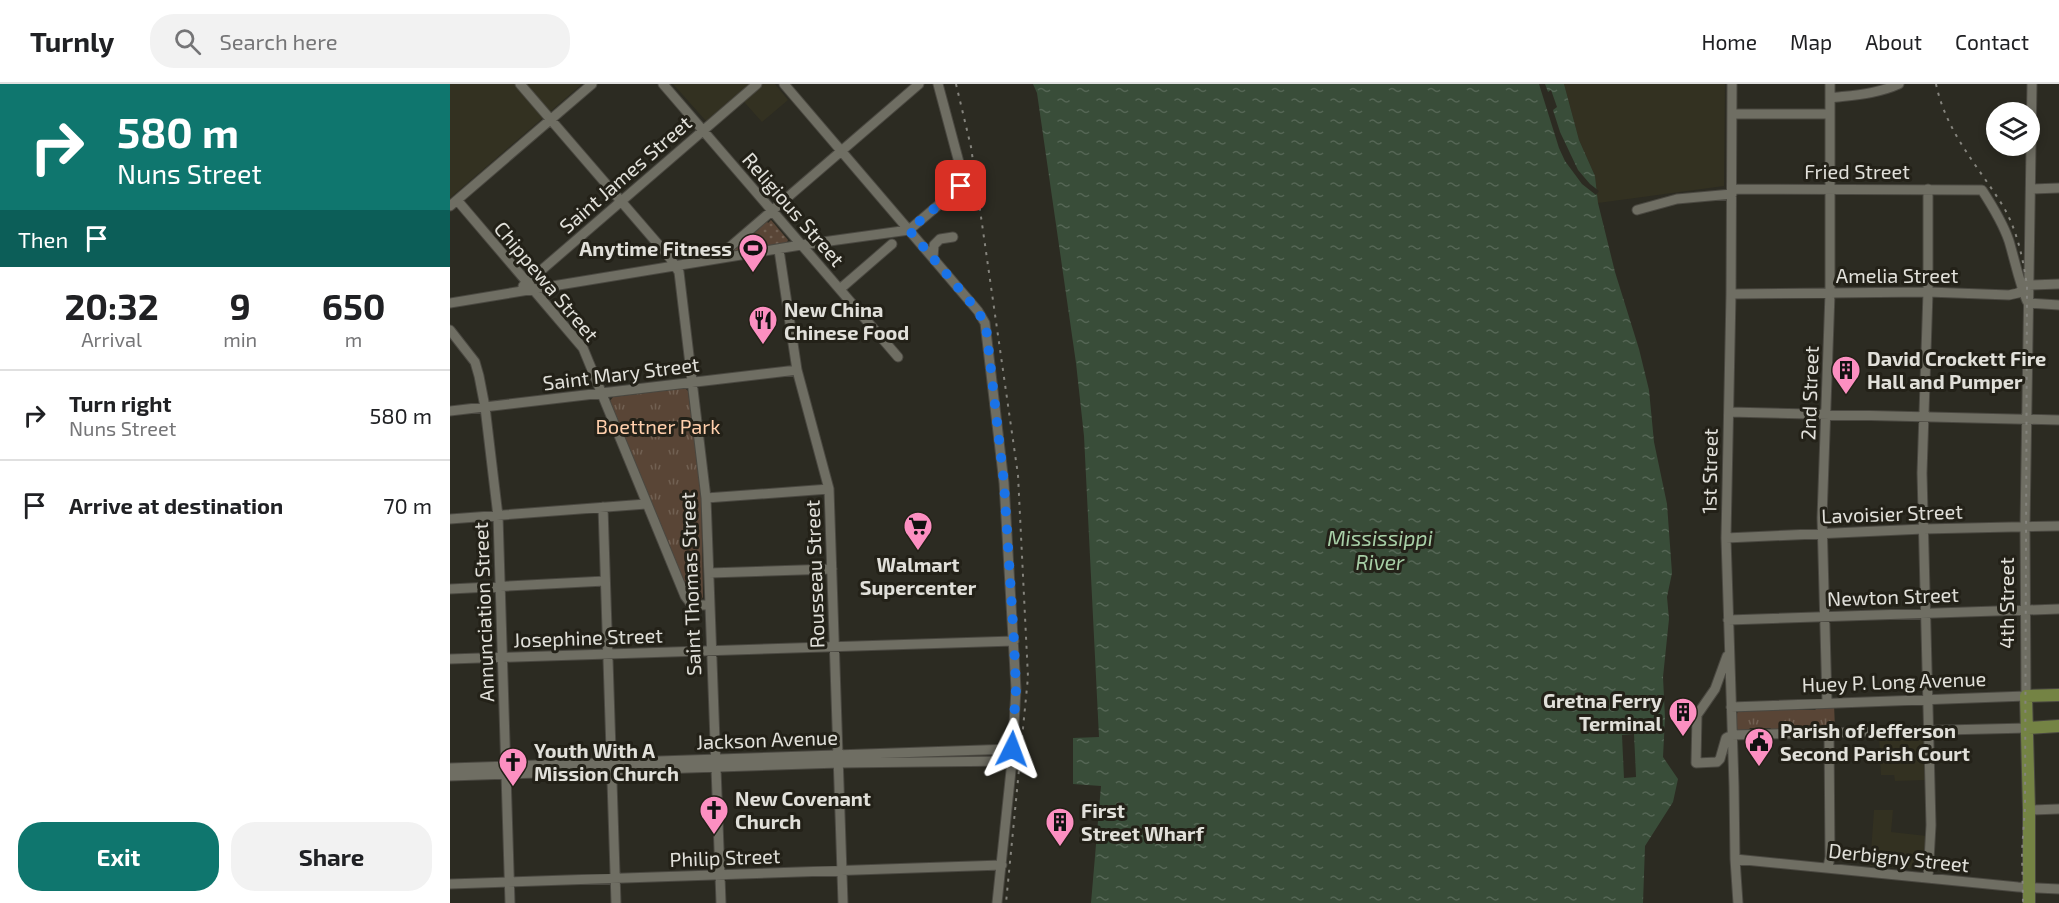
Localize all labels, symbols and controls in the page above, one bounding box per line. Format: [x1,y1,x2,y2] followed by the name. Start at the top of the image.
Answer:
[150,14,570,68] search box
[30,24,114,58] text: Turnly
[171,25,204,58] icon: search
[219,28,338,54] text: Search here
[1701,29,1757,54] text: Home
[1790,29,1832,54] text: Map
[1865,29,1922,54] text: About
[1955,29,2029,54] text: Contact
[1986,102,2040,156] map controls
[1986,102,2040,156] button: layers
[117,106,239,156] text: 580 m
[18,108,96,186] icon: right
[554,110,696,238] street label: Saint James Street
[738,147,850,271] street label: Religious Street
[117,157,262,189] text: Nuns Street
[1804,159,1910,183] street label: Fried Street
[935,160,986,211] pin
[944,169,977,202] icon: arrive
[490,216,604,346] street label: Chippewa Street
[80,222,113,255] icon: arrive
[18,226,68,252] text: Then
[737,232,769,274] sports icon: Anytime Fitness
[579,236,732,261] place label: Anytime Fitness
[1836,263,1959,287] street label: Amelia Street
[64,284,159,327] text: 20:32
[230,284,251,327] text: 9
[322,284,386,327] text: 650
[784,297,909,344] place label: New China Chinese Food
[747,304,779,346] restaurant icon: New China Chinese Food
[81,327,142,351] text: Arrival
[223,327,257,351] text: min
[345,327,362,351] text: m
[1795,345,1823,441] street label: 2nd Street
[1867,346,2046,393] place label: David Crockett Fire Hall and Pumper
[541,351,701,395] street label: Saint Mary Street
[1830,354,1862,396] building icon: David Crockett Fire Hall and Pumper
[69,390,171,416] text: Turn right
[18,399,51,432] icon: right
[369,402,432,428] text: 580 m
[595,414,721,438] park label: Boettner Park
[69,416,176,440] text: Nuns Street
[1696,428,1722,514] street label: 1st Street
[18,489,51,522] icon: arrive
[675,491,705,676] street label: Saint Thomas Street
[69,492,283,518] text: Arrive at destination
[383,492,432,518] text: 70 m
[799,499,829,649] street label: Rousseau Street
[1821,499,1964,527] street label: Lavoisier Street
[902,510,934,552] supermarket icon: Walmart Supercenter
[468,521,498,702] street label: Annunciation Street
[1327,525,1433,574] water label: Mississippi River
[860,552,977,599] place label: Walmart Supercenter
[1994,557,2018,649] street label: 4th Street
[1827,582,1960,610] street label: Newton Street
[513,622,664,652] street label: Josephine Street
[1801,666,1987,696] street label: Huey P. Long Avenue
[1543,688,1663,735] place label: Gretna Ferry Terminal
[1667,696,1699,738] building icon: Gretna Ferry Terminal
[980,717,1044,781] position arrow
[1780,718,1970,765] place label: Parish of Jefferson Second Parish Court
[696,725,838,753] street label: Jackson Avenue
[1743,726,1775,768] public building icon: Parish of Jefferson Second Parish Court
[534,738,679,785] place label: Youth With A Mission Church
[497,746,529,788] church icon: Youth With A Mission Church
[735,786,871,833] place label: New Covenant Church
[698,794,730,836] church icon: New Covenant Church
[1081,798,1205,845] place label: First Street Wharf
[1044,806,1076,848] building icon: First Street Wharf
[18,822,219,891] button: Exit
[231,822,432,891] button: Share
[1827,838,1971,876] street label: Derbigny Street
[669,843,781,871] street label: Philip Street

